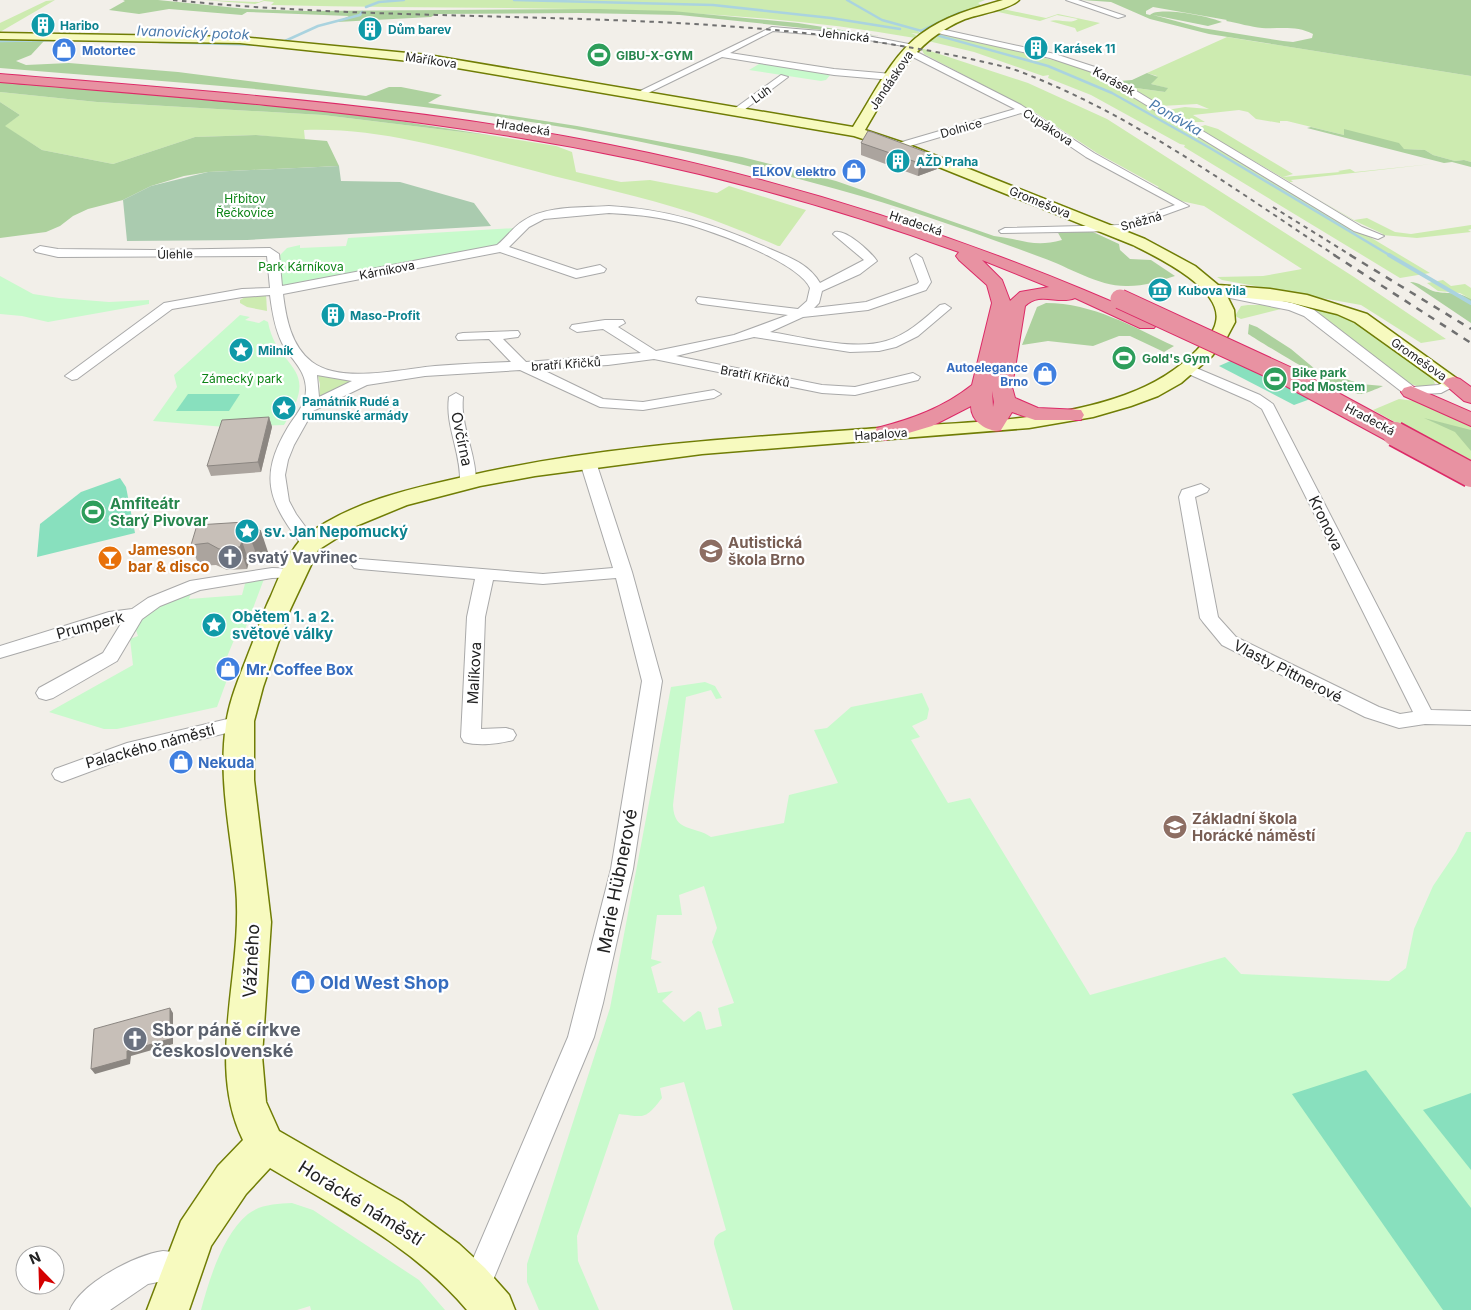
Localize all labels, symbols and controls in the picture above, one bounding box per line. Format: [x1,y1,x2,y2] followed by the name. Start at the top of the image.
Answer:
[30,12,56,38] building icon: Haribo
[357,16,383,42] building icon: Dům barev
[60,18,99,33] place label: Haribo
[136,22,250,42] water label: Ivanovický potok
[388,22,451,37] place label: Dům barev
[818,25,870,45] street label: Jehnická
[1023,35,1049,61] building icon: Karásek 11
[51,37,77,63] shop icon: Motortec
[1054,41,1115,56] place label: Karásek 11
[586,42,612,68] sports icon: GIBU-X-GYM
[82,43,136,58] place label: Motortec
[616,48,693,63] place label: GIBU-X-GYM
[866,48,916,112] street label: Jandáskova
[404,49,458,71] street label: Maříkova
[1090,63,1138,99] street label: Karásek
[748,82,774,106] street label: Luh
[1147,95,1206,139] water label: Ponávka
[1020,105,1076,149] street label: Cupákova
[495,115,551,139] street label: Hradecká
[938,115,984,141] street label: Dolnice
[885,148,911,174] building icon: AŽD Praha
[916,154,978,169] place label: AŽD Praha
[841,158,867,184] shop icon: ELKOV elektro
[752,164,836,179] place label: ELKOV elektro
[1007,183,1073,221] street label: Gromešova
[216,191,274,220] park label: Hřbitov Řečkovice
[888,207,944,239] street label: Hradecká
[1119,208,1163,234] street label: Sněžná
[157,246,193,262] street label: Úlehle
[358,257,416,283] street label: Kárníkova
[258,259,344,274] park label: Park Kárníkova
[1147,277,1173,303] museum icon: Kubova vila
[1178,283,1246,298] place label: Kubova vila
[320,302,346,328] building icon: Maso-Profit
[350,308,421,323] place label: Maso-Profit
[1388,334,1450,384] street label: Gromešova
[228,337,254,363] place icon: Milník
[258,343,293,358] place label: Milník
[1111,345,1137,371] sports icon: Gold's Gym
[1142,351,1210,366] place label: Gold's Gym
[531,354,601,374] street label: bratří Křičků
[946,360,1028,389] place label: Autoelegance Brno
[1032,361,1058,387] shop icon: Autoelegance Brno
[719,362,791,390] street label: Bratří Křičků
[1292,365,1365,394] place label: Bike park Pod Mostem
[1262,366,1288,392] sports icon: Bike park Pod Mostem
[202,371,283,386] park label: Zámecký park
[302,394,409,423] place label: Památník Rudé a rumunské armády
[271,395,297,421] place icon: Památník Rudé a rumunské armády
[1342,400,1398,438] street label: Hradecká
[447,410,477,468] street label: Ovčírna
[854,425,908,443] street label: Hapalova
[1305,492,1347,554] street label: Kronova
[110,494,208,530] place label: Amfiteátr Starý Pivovar
[80,499,106,525] sports icon: Amfiteátr Starý Pivovar
[234,518,260,544] place icon: sv. Jan Nepomucký
[264,522,408,541] place label: sv. Jan Nepomucký
[728,533,805,569] place label: Autistická škola Brno
[698,538,724,564] school or university icon: Autistická škola Brno
[128,540,210,576] place label: Jameson bar & disco
[217,544,243,570] church icon: svatý Vavřinec
[97,545,123,571] bar icon: Jameson bar & disco
[248,548,358,567] place label: svatý Vavřinec
[54,607,127,643] street label: Prumperk
[232,607,335,643] place label: Obětem 1. a 2. světové války
[201,612,227,638] place icon: Obětem 1. a 2. světové války
[1230,635,1346,707] street label: Vlasty Pittnerové
[463,641,485,705] street label: Malíkova
[215,656,241,682] shop icon: Mr. Coffee Box
[246,660,354,679] place label: Mr. Coffee Box
[83,720,217,772] street label: Palackého náměstí
[168,749,194,775] shop icon: Nekuda
[198,753,255,772] place label: Nekuda
[593,807,641,955] street label: Marie Hübnerové
[1192,809,1316,845] place label: Základní škola Horácké náměstí
[1162,814,1188,840] school or university icon: Základní škola Horácké náměstí
[239,923,263,999] street label: Vážného
[290,969,316,995] shop icon: Old West Shop
[320,972,449,993] place label: Old West Shop
[152,1019,301,1061] place label: Sbor páně církve československé
[122,1026,148,1052] church icon: Sbor páně církve československé
[295,1156,428,1250] street label: Horácké náměstí
[15,1245,65,1295] north arrow
[26,1248,43,1267] text: N

